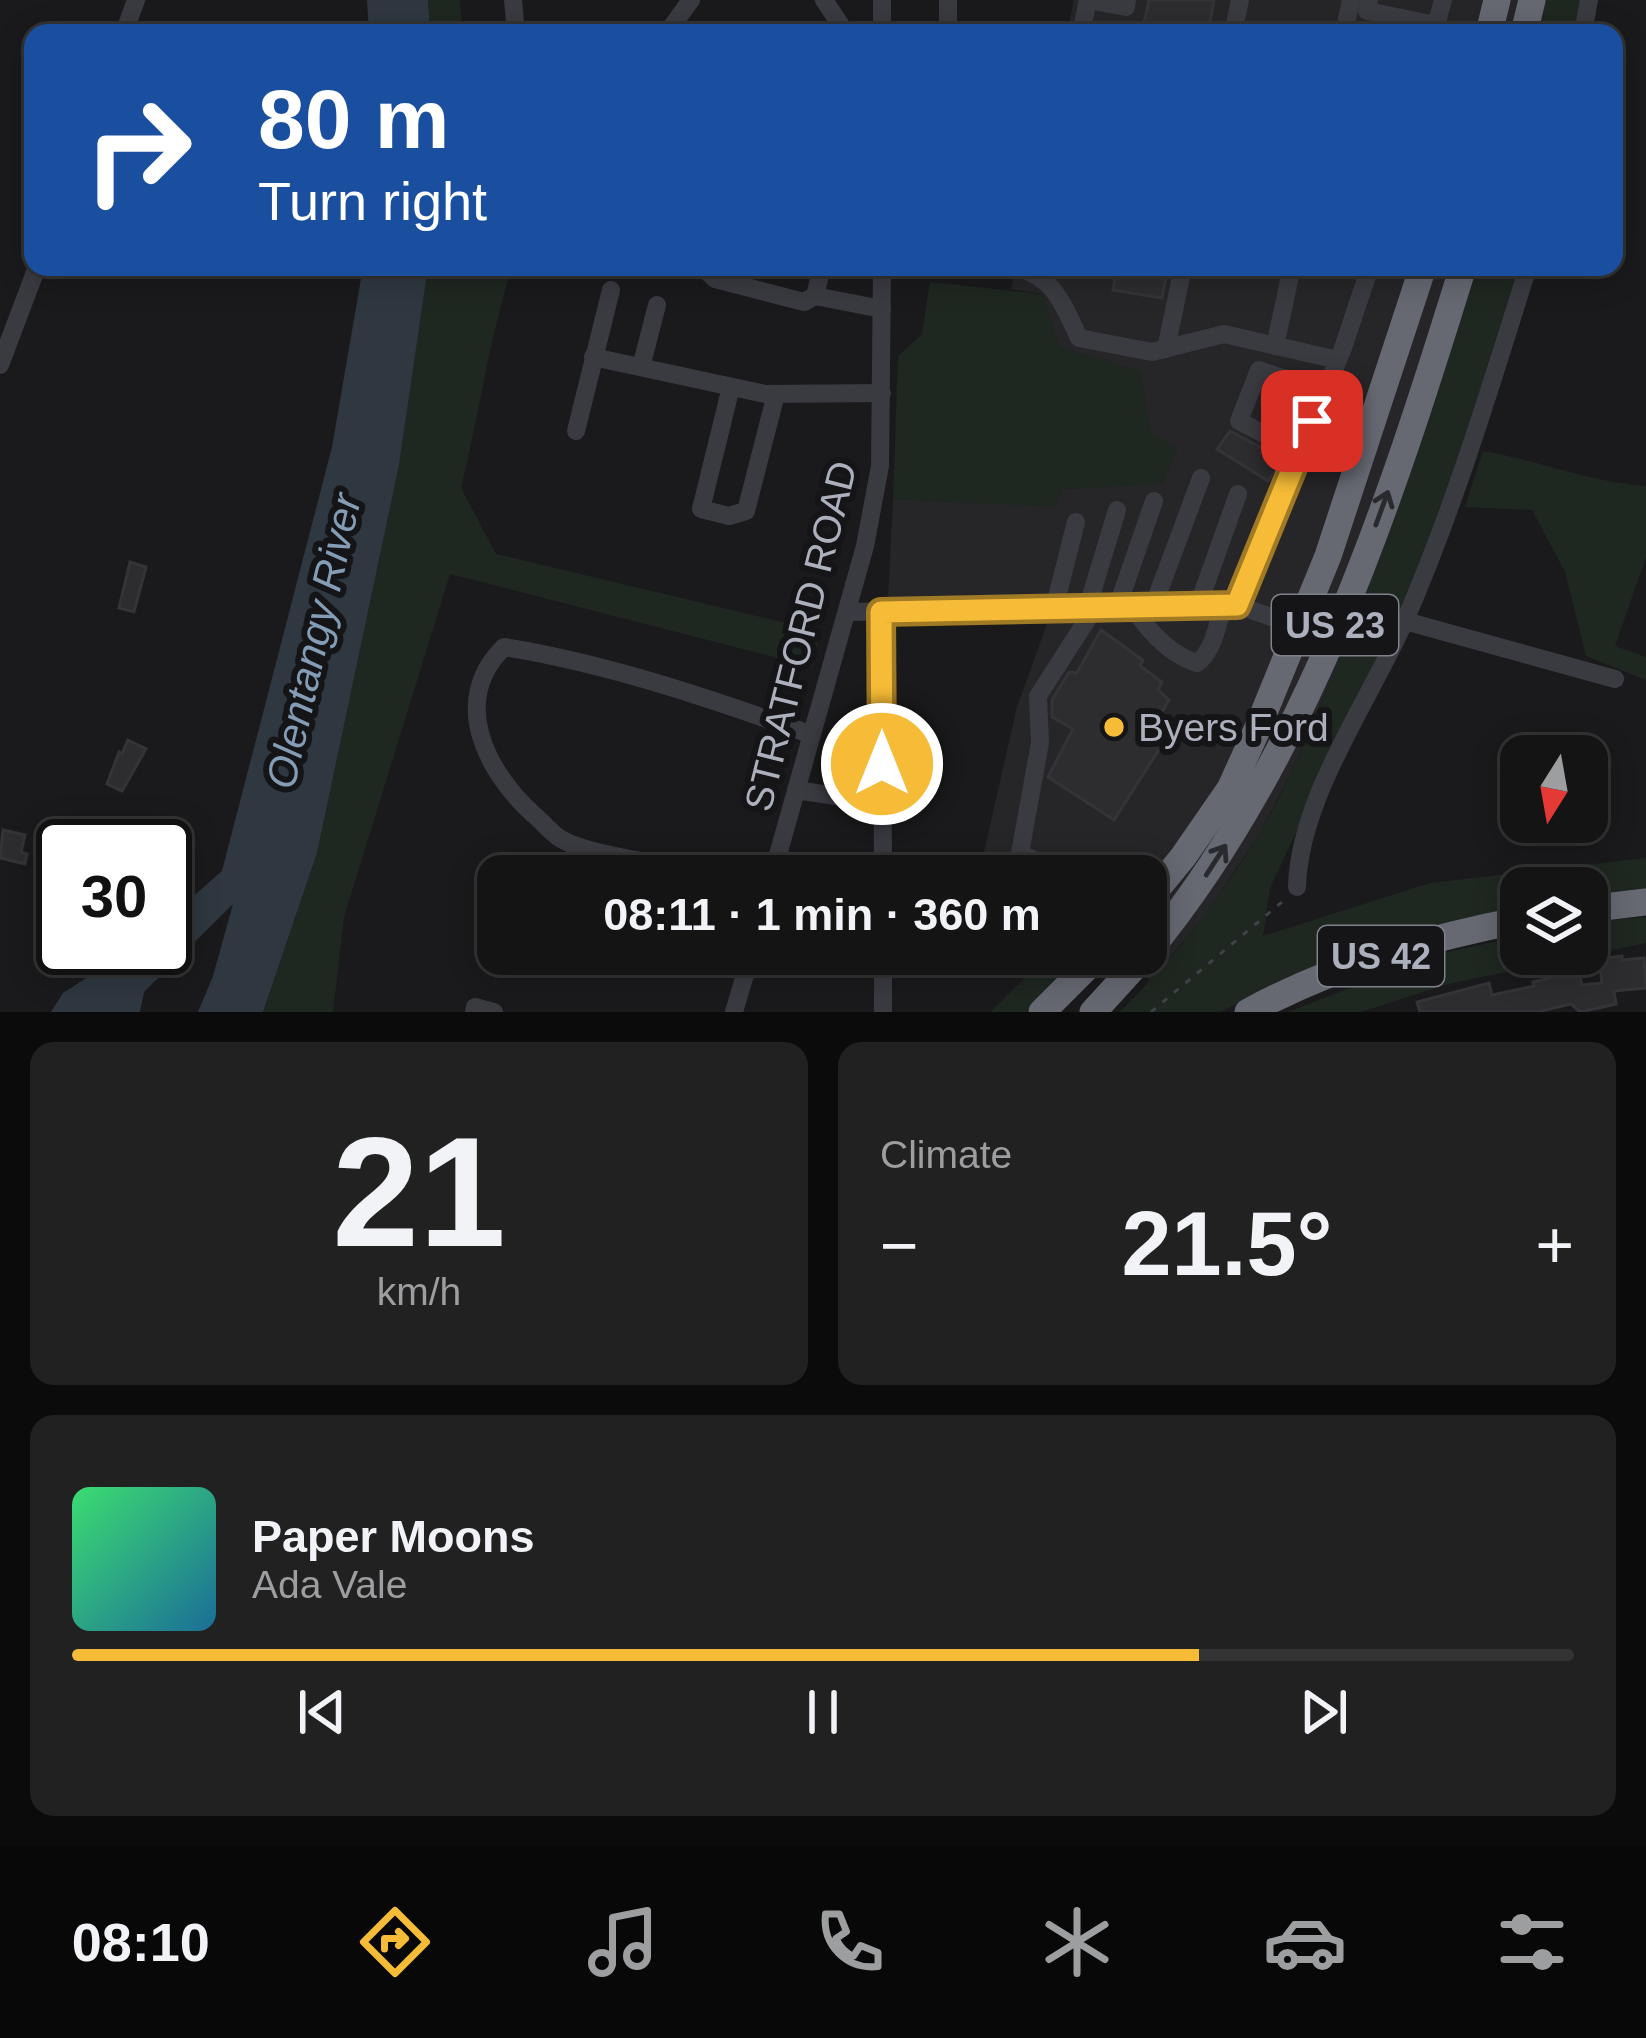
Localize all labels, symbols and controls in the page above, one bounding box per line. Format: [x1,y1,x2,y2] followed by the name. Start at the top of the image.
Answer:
[60,72,216,228] icon: right
[258,72,449,166] text: 80 m
[258,171,487,231] text: Turn right
[1261,370,1363,472] pin
[1279,388,1345,454] icon: arrive
[736,457,865,815] street label: STRATFORD ROAD
[257,487,371,793] water label: Olentangy River
[1373,490,1394,527] one-way arrow
[1272,595,1398,655] road number: US 23
[819,701,945,827] position arrow
[1138,706,1329,749] place label: Byers Ford
[1101,714,1127,740] marker: Byers Ford
[1500,735,1608,843] north arrow
[1500,735,1608,975] map controls
[36,819,192,975] speed limit sign: 30
[1204,844,1229,878] one-way arrow
[1500,867,1608,975] button: layers
[603,889,1041,940] text: 08:11 · 1 min · 360 m
[1318,926,1444,986] road number: US 42
[332,1105,506,1279] text: 21
[880,1133,1012,1176] text: Climate
[1121,1194,1333,1294] text: 21.5°
[880,1208,919,1282] text: −
[1535,1208,1574,1282] text: +
[377,1270,461,1313] text: km/h
[252,1511,535,1562] text: Paper Moons
[252,1563,407,1606] text: Ada Vale
[289,1679,355,1745] icon: previous
[790,1679,856,1745] icon: pause
[1291,1679,1357,1745] icon: next
[353,1900,437,1984] icon: directions
[581,1900,665,1984] icon: music
[808,1900,892,1984] icon: phone
[1035,1900,1119,1984] icon: climate
[1263,1900,1347,1984] icon: car
[1490,1900,1574,1984] icon: filters
[72,1912,210,1972] text: 08:10

